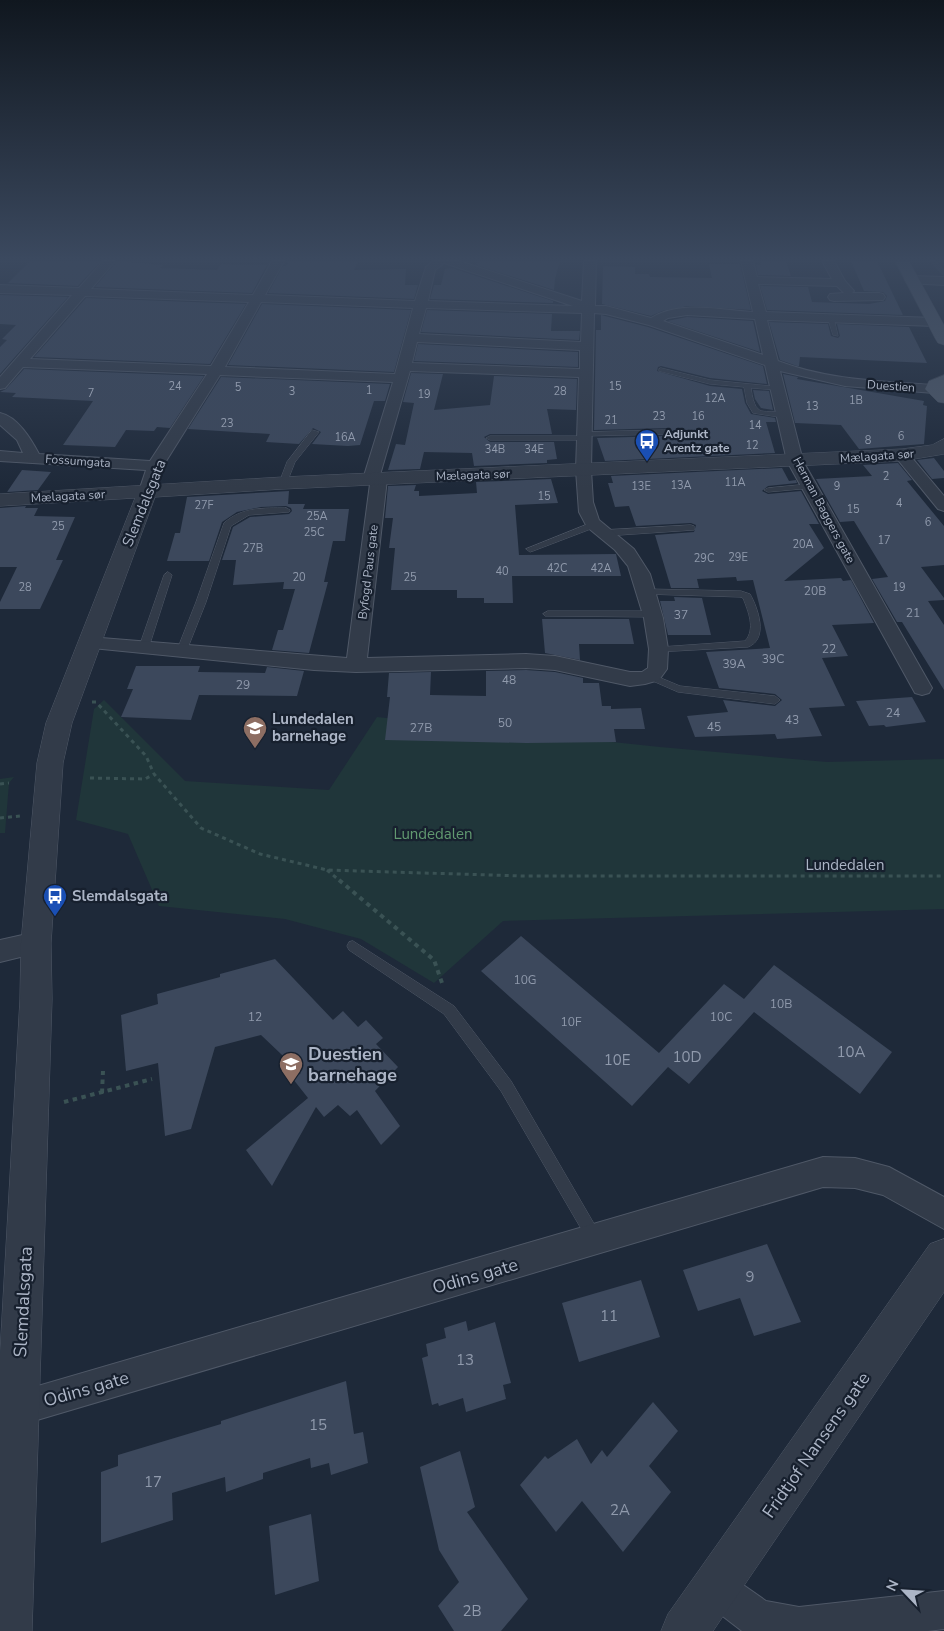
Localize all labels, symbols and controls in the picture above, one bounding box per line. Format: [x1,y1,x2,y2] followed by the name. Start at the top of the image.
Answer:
[867,376,915,396] street label: Duestien
[168,379,182,394] house number: 24
[608,379,622,394] house number: 15
[235,380,242,395] house number: 5
[366,383,372,398] house number: 1
[289,384,295,399] house number: 3
[553,384,567,399] house number: 28
[88,386,94,401] house number: 7
[417,387,431,402] house number: 19
[704,391,726,406] house number: 12A
[849,393,863,408] house number: 1B
[805,399,819,414] house number: 13
[652,409,666,424] house number: 23
[691,409,705,424] house number: 16
[604,413,618,428] house number: 21
[220,416,234,431] house number: 23
[748,418,762,433] house number: 14
[664,426,730,456] place label: Adjunkt Arentz gate
[634,428,660,462] bus stop icon: Adjunkt Arentz gate
[898,429,905,444] house number: 6
[334,430,356,445] house number: 16A
[865,433,872,448] house number: 8
[745,438,759,453] house number: 12
[485,442,505,457] house number: 34B
[524,442,544,457] house number: 34E
[839,445,915,467] street label: Mælagata sør
[45,451,111,471] street label: Fossumgata
[789,454,859,566] street label: Herman Baggers gate
[117,456,171,550] street label: Slemdalsgata
[436,466,511,484] street label: Mælagata sør
[883,469,889,484] house number: 2
[724,475,746,490] house number: 11A
[670,478,692,493] house number: 13A
[631,479,651,494] house number: 13E
[834,479,840,494] house number: 9
[30,486,106,506] street label: Mælagata sør
[537,489,551,504] house number: 15
[896,496,903,511] house number: 4
[194,498,214,513] house number: 27F
[846,502,860,517] house number: 15
[306,509,328,524] house number: 25A
[925,515,932,530] house number: 6
[51,519,65,534] house number: 25
[354,524,382,620] street label: Byfogd Paus gate
[304,525,324,540] house number: 25C
[877,533,891,548] house number: 17
[792,537,814,552] house number: 20A
[243,541,263,556] house number: 27B
[728,550,748,565] house number: 29E
[694,551,714,566] house number: 29C
[547,561,567,576] house number: 42C
[590,561,612,576] house number: 42A
[495,564,509,579] house number: 40
[292,570,306,585] house number: 20
[403,570,417,585] house number: 25
[18,580,32,595] house number: 28
[892,580,906,595] house number: 19
[804,583,826,599] house number: 20B
[906,605,920,621] house number: 21
[674,607,688,623] house number: 37
[822,641,836,657] house number: 22
[762,651,784,667] house number: 39C
[722,656,746,672] house number: 39A
[502,672,516,688] house number: 48
[236,677,250,693] house number: 29
[886,705,900,721] house number: 24
[272,709,354,746] place label: Lundedalen barnehage
[785,712,799,728] house number: 43
[242,715,268,749] school or university icon: Lundedalen barnehage
[498,715,512,731] house number: 50
[707,719,721,735] house number: 45
[410,720,432,736] house number: 27B
[393,824,473,844] park label: Lundedalen
[805,855,885,875] street label: Lundedalen
[42,883,68,917] bus stop icon: Slemdalsgata
[72,886,168,906] place label: Slemdalsgata
[513,972,537,988] house number: 10G
[770,996,792,1012] house number: 10B
[248,1009,262,1025] house number: 12
[710,1009,732,1025] house number: 10C
[561,1014,582,1030] house number: 10F
[308,1042,397,1087] place label: Duestien barnehage
[837,1042,866,1062] house number: 10A
[672,1047,702,1067] house number: 10D
[604,1050,630,1070] house number: 10E
[278,1051,304,1085] school or university icon: Duestien barnehage
[8,1246,38,1358] street label: Slemdalsgata
[429,1252,521,1300] street label: Odins gate
[745,1267,755,1287] house number: 9
[600,1306,618,1326] house number: 11
[456,1350,474,1370] house number: 13
[40,1365,132,1413] street label: Odins gate
[757,1367,875,1523] street label: Fridtjof Nansens gate
[309,1415,327,1435] house number: 15
[144,1472,162,1492] house number: 17
[610,1500,630,1520] house number: 2A
[879,1566,929,1616] north arrow
[882,1577,903,1594] text: N
[462,1601,482,1621] house number: 2B

